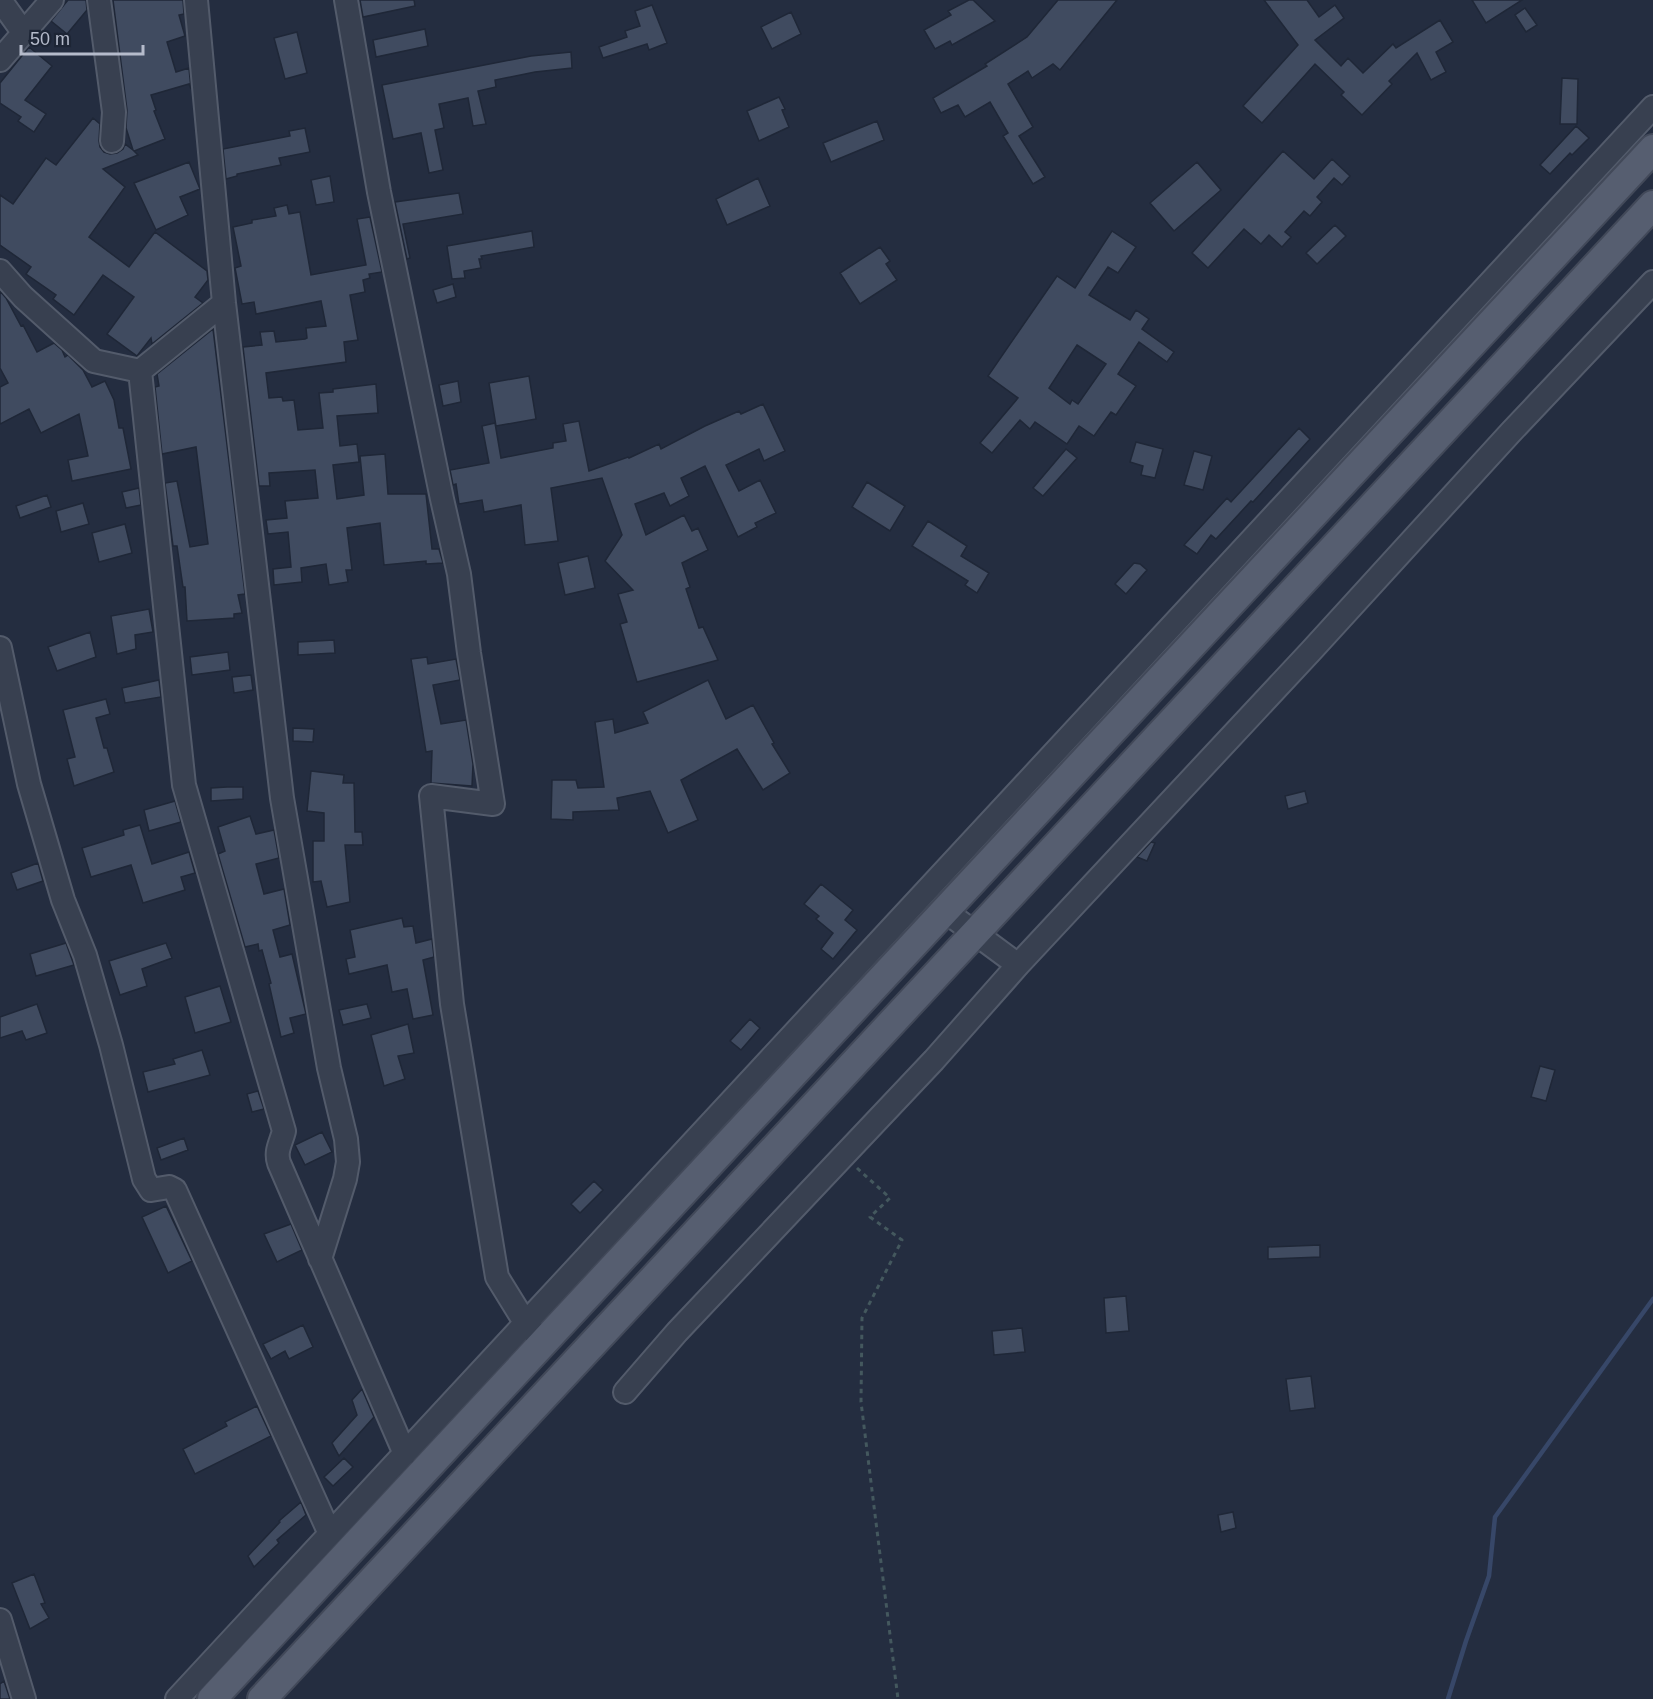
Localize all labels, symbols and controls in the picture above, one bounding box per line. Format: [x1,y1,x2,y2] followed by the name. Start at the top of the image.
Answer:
[21,18,142,56] scale bar
[30,29,70,49] text: 50 m

